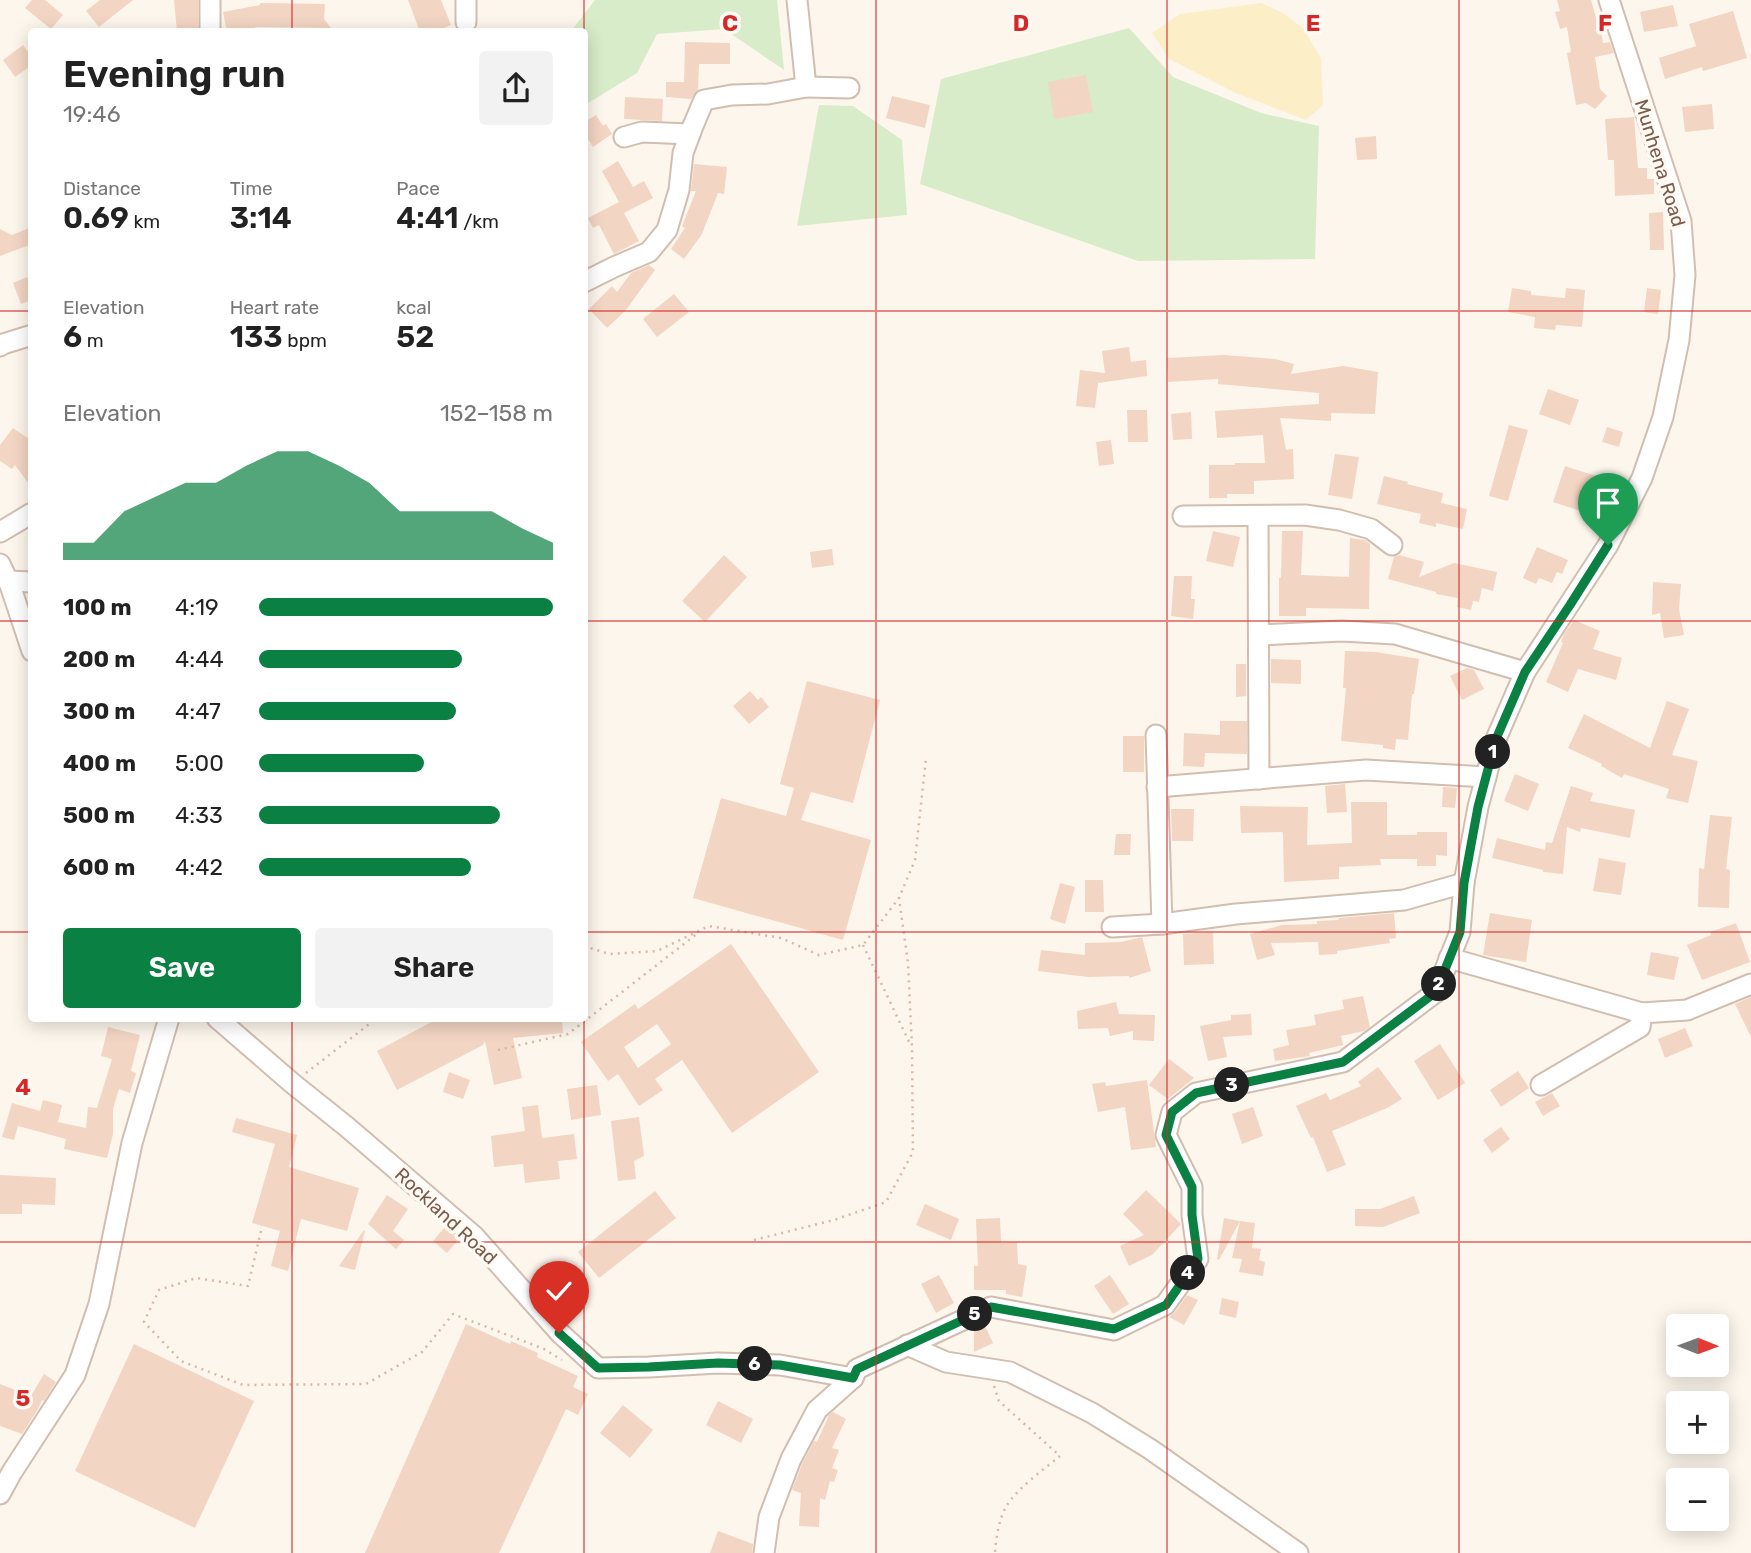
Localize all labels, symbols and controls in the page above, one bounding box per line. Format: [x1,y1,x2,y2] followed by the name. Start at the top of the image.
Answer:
[722,9,738,37] text: C
[1013,9,1029,37] text: D
[1306,9,1320,37] text: E
[1598,9,1612,37] text: F
[63,51,286,97] text: Evening run
[479,51,553,125] button: share
[1630,97,1690,229] street label: Munhena Road
[63,100,121,128] text: 19:46
[63,177,141,200] text: Distance
[230,177,273,200] text: Time
[396,177,440,200] text: Pace
[63,200,129,236] text: 0.69
[230,200,292,236] text: 3:14
[396,200,459,236] text: 4:41
[129,210,160,233] text: km
[459,210,499,233] text: /km
[63,296,144,319] text: Elevation
[230,296,319,319] text: Heart rate
[396,296,431,319] text: kcal
[63,319,82,355] text: 6
[230,319,283,355] text: 133
[396,319,434,355] text: 52
[82,329,104,352] text: m
[283,329,327,352] text: bpm
[63,399,162,427] text: Elevation
[440,399,553,427] text: 152–158 m
[1578,473,1638,545] pin
[1589,484,1627,522] icon: arrive
[63,593,132,621] text: 100 m
[175,593,219,621] text: 4:19
[63,645,135,673] text: 200 m
[175,645,224,673] text: 4:44
[63,697,135,725] text: 300 m
[175,697,221,725] text: 4:47
[1476,734,1510,770] pin: 1
[1488,740,1497,763] text: 1
[63,749,136,777] text: 400 m
[175,749,224,777] text: 5:00
[63,801,135,829] text: 500 m
[175,801,223,829] text: 4:33
[63,853,135,881] text: 600 m
[175,853,223,881] text: 4:42
[63,928,301,1008] button: Save
[315,928,553,1008] button: Share
[1422,967,1456,1002] pin: 2
[1432,972,1445,995] text: 2
[1214,1068,1250,1102] pin: 3
[15,1073,31,1101] text: 4
[1225,1073,1238,1096] text: 3
[390,1163,502,1269] street label: Rockland Road
[1170,1256,1206,1290] pin: 4
[529,1261,589,1333] pin
[1181,1261,1194,1284] text: 4
[540,1272,578,1310] icon: check
[958,1296,992,1332] pin: 5
[968,1302,981,1325] text: 5
[1666,1314,1729,1377] north arrow
[1666,1314,1729,1531] map controls
[738,1346,772,1382] pin: 6
[748,1352,761,1375] text: 6
[16,1384,31,1412] text: 5
[1666,1391,1729,1454] button: +
[1666,1468,1729,1531] button: −

